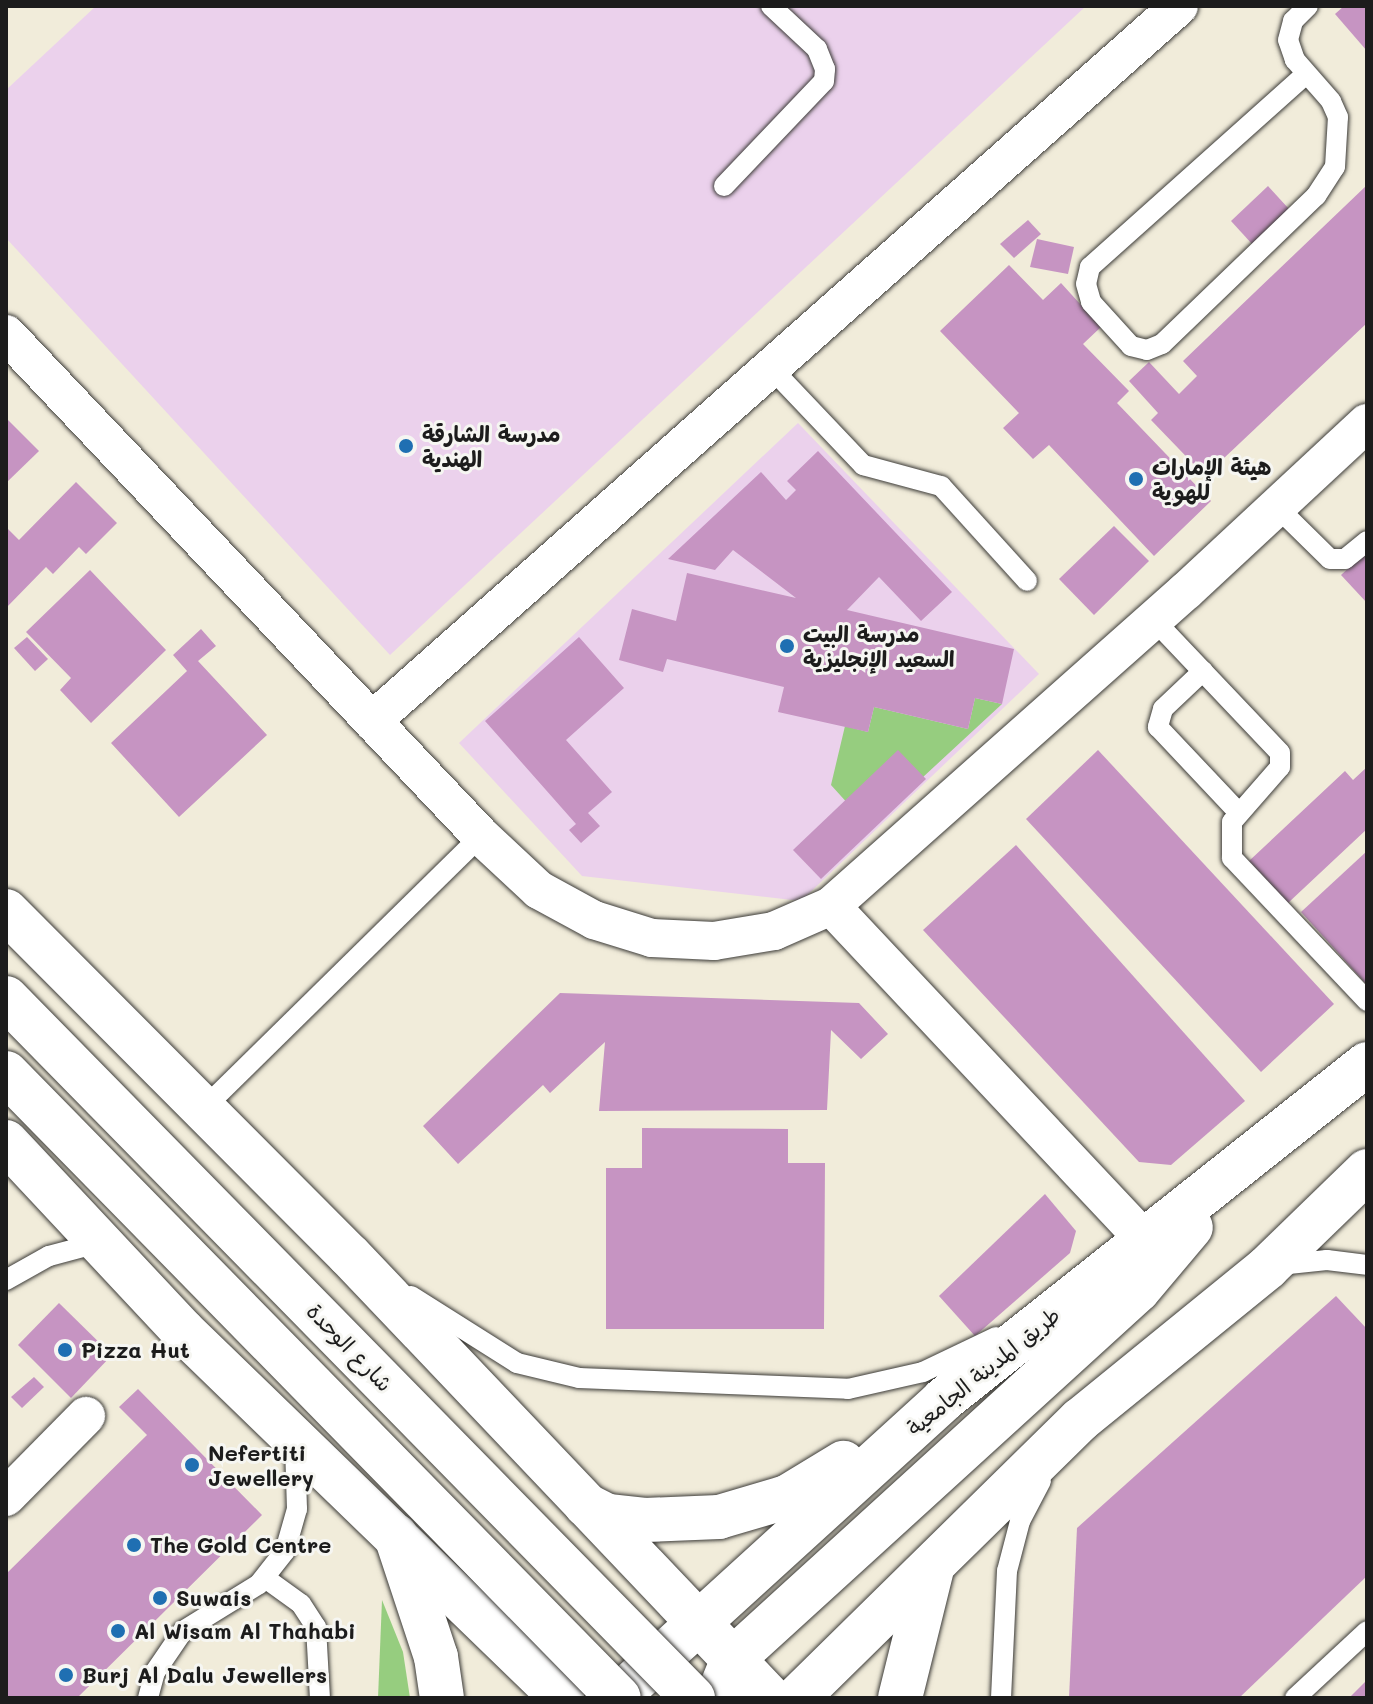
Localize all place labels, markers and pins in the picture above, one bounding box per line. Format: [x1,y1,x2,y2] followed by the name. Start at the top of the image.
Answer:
[422,420,561,472] place label: مدرسة الشارقة الهندية
[397,437,415,455] marker: مدرسة الشارقة الهندية
[1152,453,1271,504] place label: هيئة الإمارات للهوية
[1127,470,1145,488] marker: هيئة الإمارات للهوية
[803,620,955,672] place label: مدرسة البيت السعيد الإنجليزية
[778,637,796,655] marker: مدرسة البيت السعيد الإنجليزية
[81,1337,190,1363] place label: Pizza Hut
[56,1341,74,1359] marker: Pizza Hut
[208,1439,314,1490] place label: Nefertiti Jewellery
[183,1456,201,1474] marker: Nefertiti Jewellery
[150,1532,331,1558] place label: The Gold Centre
[125,1536,143,1554] marker: The Gold Centre
[176,1585,251,1611] place label: Suwais
[151,1589,169,1607] marker: Suwais
[134,1618,356,1644] place label: Al Wisam Al Thahabi
[109,1622,127,1640] marker: Al Wisam Al Thahabi
[82,1662,327,1688] place label: Burj Al Dalu Jewellers
[57,1666,75,1684] marker: Burj Al Dalu Jewellers

